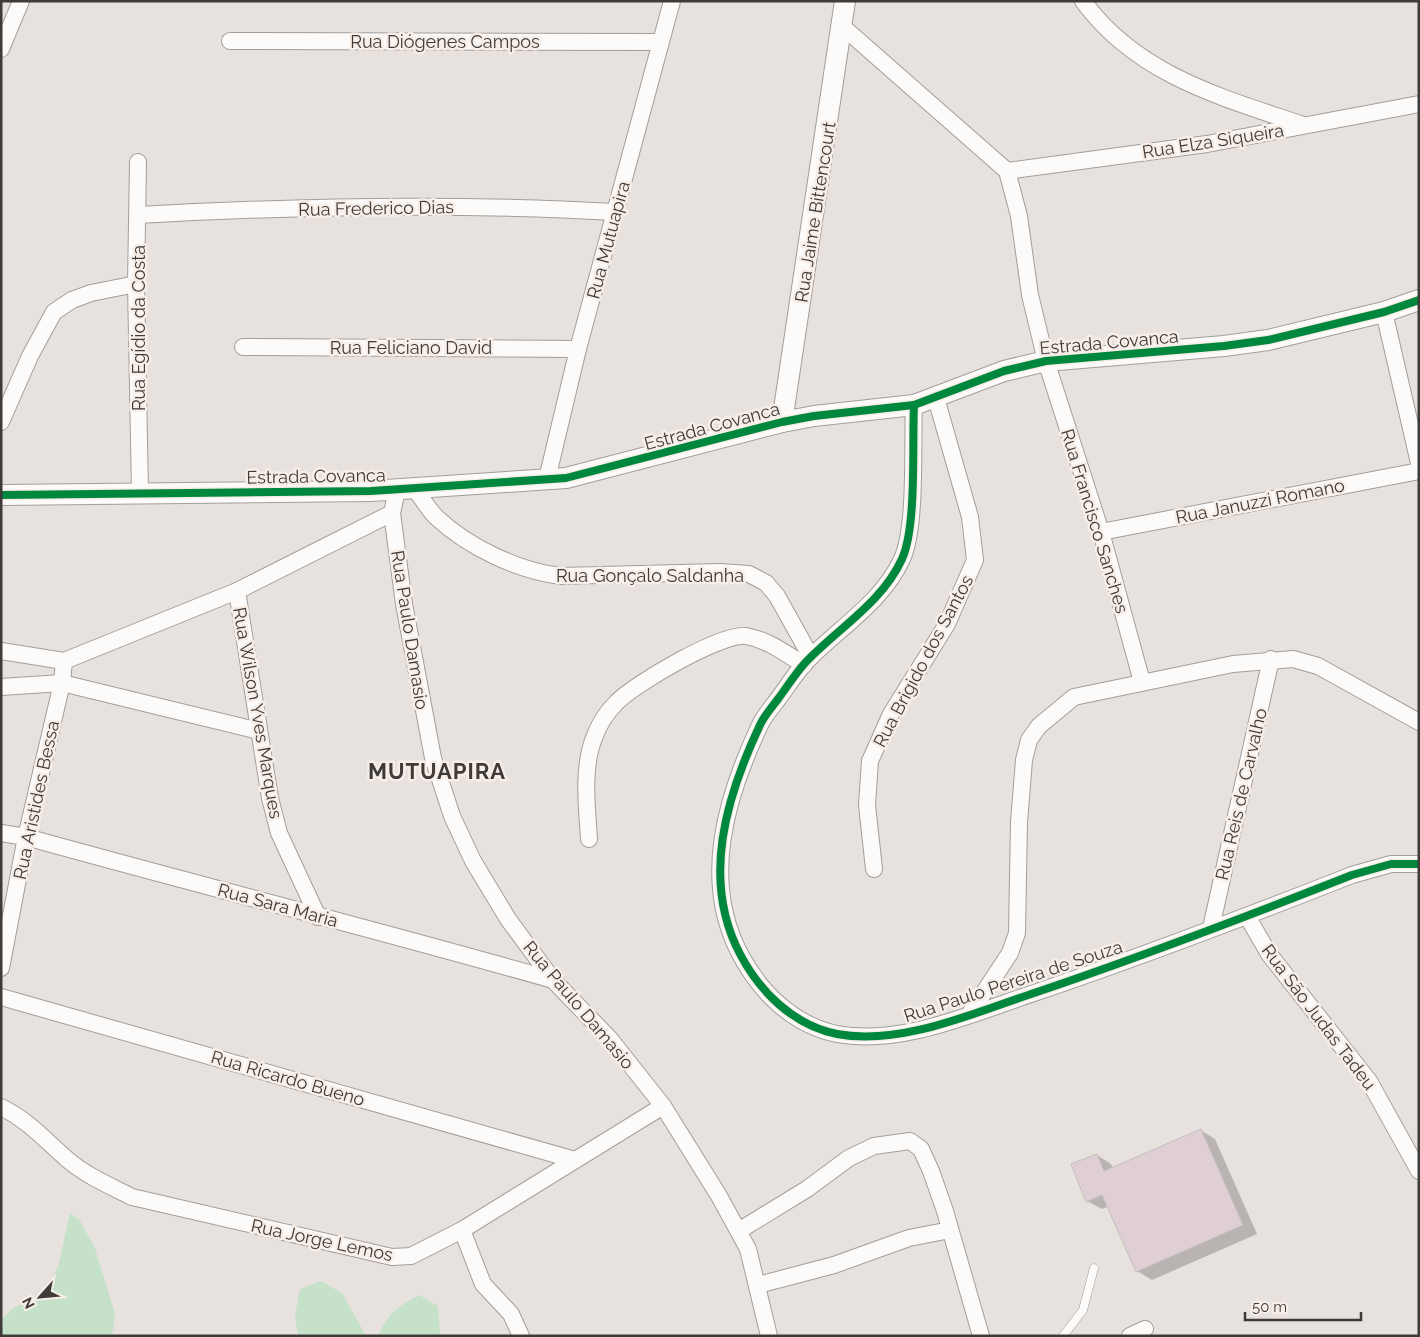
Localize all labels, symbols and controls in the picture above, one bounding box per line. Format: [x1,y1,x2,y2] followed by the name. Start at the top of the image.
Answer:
[350,31,540,52] street label: Rua Diógenes Campos
[1141,119,1285,163] street label: Rua Elza Siqueira
[790,120,840,304] street label: Rua Jaime Bittencourt
[582,179,634,301] street label: Rua Mutuapira
[298,196,454,220] street label: Rua Frederico Dias
[128,245,149,411] street label: Rua Egídio da Costa
[1039,325,1179,359] street label: Estrada Covanca
[330,337,492,358] street label: Rua Feliciano David
[642,398,782,454] street label: Estrada Covanca
[1057,426,1133,616] street label: Rua Francisco Sanches
[246,464,386,488] street label: Estrada Covanca
[1174,474,1347,528] street label: Rua Januzzi Romano
[387,549,433,711] street label: Rua Paulo Damasio
[556,565,744,586] street label: Rua Gonçalo Saldanha
[869,571,978,751] street label: Rua Brigido dos Santos
[229,606,287,821] street label: Rua Wilson Yves Marques
[1211,706,1271,882] street label: Rua Reis de Carvalho
[9,719,63,881] street label: Rua Aristides Bessa
[368,758,506,784] district label: MUTUAPIRA
[216,879,340,931] street label: Rua Sara Maria
[901,936,1125,1026] street label: Rua Paulo Pereira de Souza
[519,937,639,1074] street label: Rua Paulo Damasio
[1257,940,1381,1094] street label: Rua São Judas Tadeu
[209,1046,368,1110] street label: Rua Ricardo Bueno
[249,1215,395,1265] street label: Rua Jorge Lemos
[15,1272,65,1322] north arrow
[1245,1290,1361,1322] scale bar
[19,1295,38,1311] text: N
[1252,1298,1287,1316] text: 50 m

